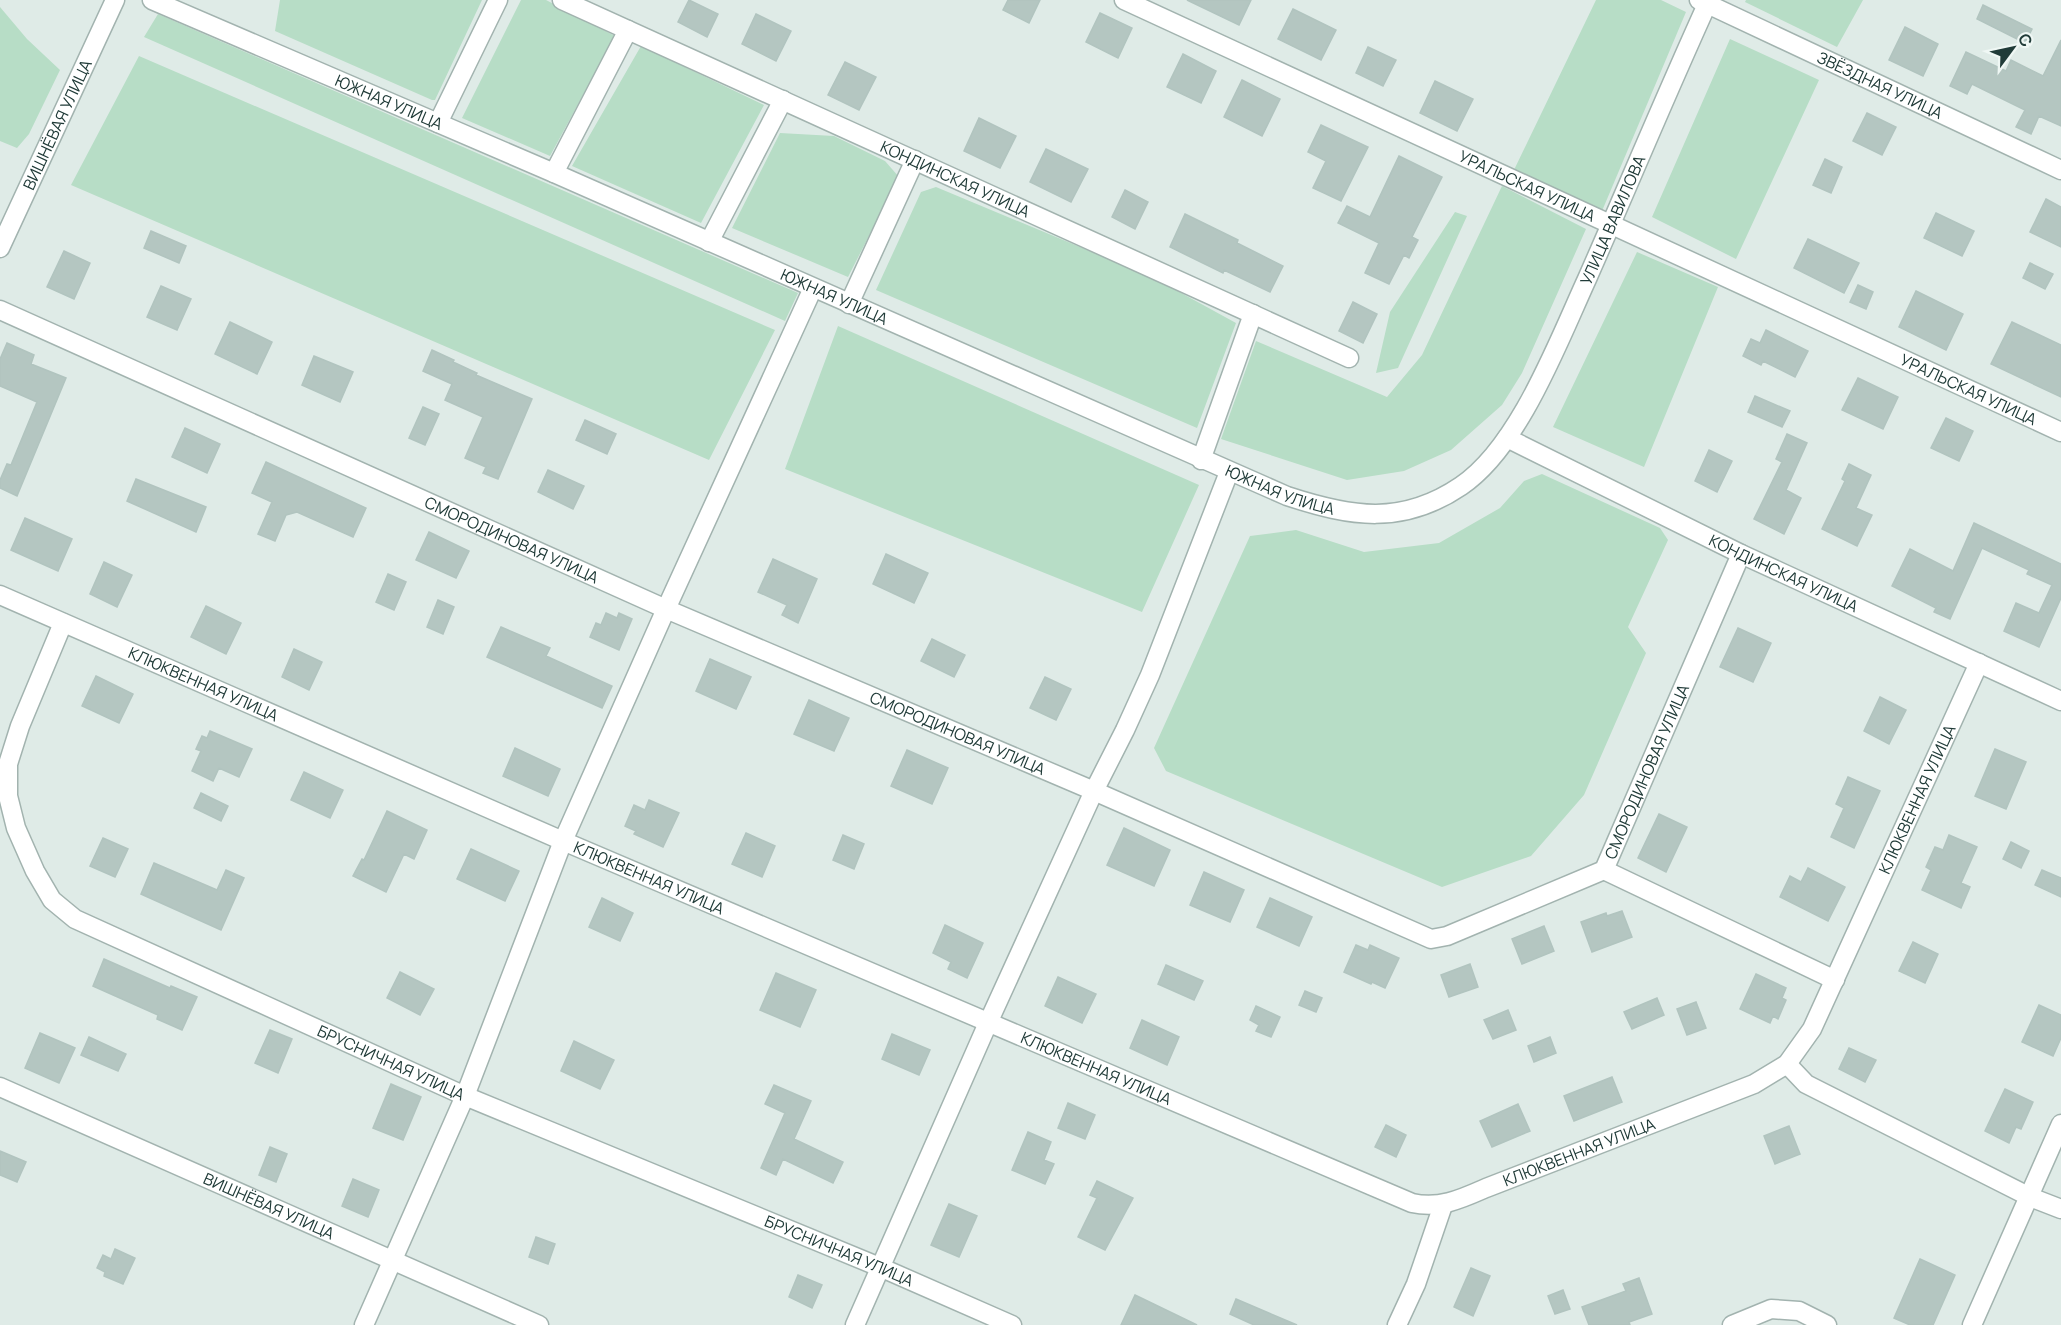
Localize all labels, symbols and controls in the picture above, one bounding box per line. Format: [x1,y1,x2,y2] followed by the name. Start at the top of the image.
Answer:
[1983,18,2043,78] north arrow
[2013,29,2038,51] text: С
[1814,46,1946,124] street label: ЗВЁЗДНАЯ УЛИЦА
[18,56,97,193] street label: ВИШНЁВАЯ УЛИЦА
[332,69,446,135] street label: ЮЖНАЯ УЛИЦА
[877,135,1034,222] street label: КОНДИНСКАЯ УЛИЦА
[1455,145,1599,227] street label: УРАЛЬСКАЯ УЛИЦА
[1575,152,1650,288] street label: УЛИЦА ВАВИЛОВА
[777,263,891,330] street label: ЮЖНАЯ УЛИЦА
[1897,348,2040,430] street label: УРАЛЬСКАЯ УЛИЦА
[1222,459,1337,520] street label: ЮЖНАЯ УЛИЦА
[421,491,602,588] street label: СМОРОДИНОВАЯ УЛИЦА
[1705,529,1862,617] street label: КОНДИНСКАЯ УЛИЦА
[125,641,282,726] street label: КЛЮКВЕННАЯ УЛИЦА
[1599,681,1694,863] street label: СМОРОДИНОВАЯ УЛИЦА
[867,686,1049,780] street label: СМОРОДИНОВАЯ УЛИЦА
[1873,721,1960,877] street label: КЛЮКВЕННАЯ УЛИЦА
[570,836,728,920] street label: КЛЮКВЕННАЯ УЛИЦА
[314,1019,468,1105] street label: БРУСНИЧНАЯ УЛИЦА
[1017,1026,1175,1110] street label: КЛЮКВЕННАЯ УЛИЦА
[1500,1112,1658,1191] street label: КЛЮКВЕННАЯ УЛИЦА
[200,1167,338,1244] street label: ВИШНЁВАЯ УЛИЦА
[761,1210,917,1291] street label: БРУСНИЧНАЯ УЛИЦА

